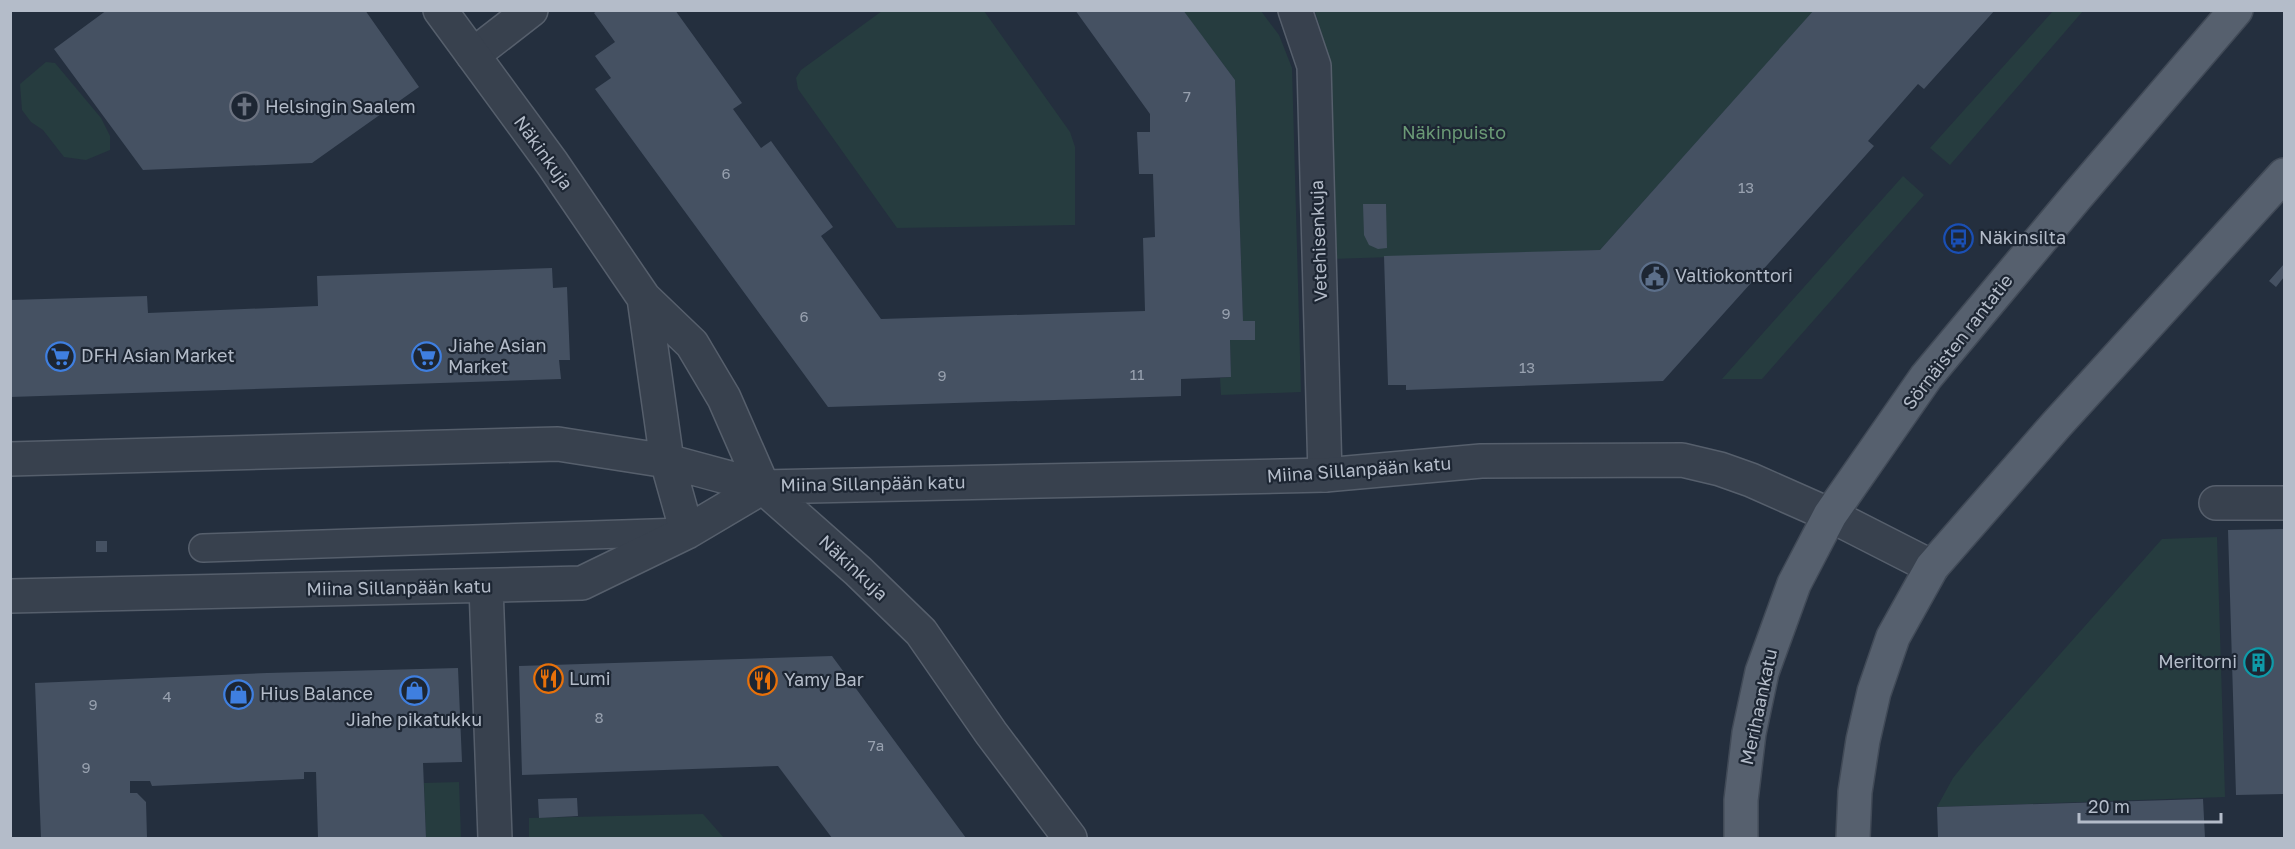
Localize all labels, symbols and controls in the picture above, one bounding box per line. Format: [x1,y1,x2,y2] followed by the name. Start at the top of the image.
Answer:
[1183,87,1191,105] house number: 7
[228,91,260,123] church icon: Helsingin Saalem
[265,95,416,117] place label: Helsingin Saalem
[510,111,578,194] street label: Näkinkuja
[1402,121,1506,143] park label: Näkinpuisto
[721,164,731,182] house number: 6
[1738,178,1754,196] house number: 13
[1305,180,1331,302] street label: Vetehisenkuja
[1942,222,1974,254] bus stop icon: Näkinsilta
[1979,226,2066,248] place label: Näkinsilta
[1638,260,1670,292] public building icon: Valtiokonttori
[1675,264,1793,286] place label: Valtiokonttori
[1898,269,2017,413] street label: Sörnäisten rantatie
[1221,304,1231,322] house number: 9
[799,307,809,325] house number: 6
[448,334,547,377] place label: Jiahe Asian Market
[44,340,76,372] supermarket icon: DFH Asian Market
[411,340,443,372] supermarket icon: Jiahe Asian Market
[81,344,235,366] place label: DFH Asian Market
[1519,358,1535,376] house number: 13
[1130,365,1144,383] house number: 11
[937,366,947,384] house number: 9
[1266,452,1452,486] street label: Miina Sillanpään katu
[780,470,966,496] street label: Miina Sillanpään katu
[815,530,893,605] street label: Näkinkuja
[306,574,492,600] street label: Miina Sillanpään katu
[2242,646,2274,678] building icon: Meritorni
[1735,647,1781,767] street label: Merihaankatu
[2158,650,2237,672] place label: Meritorni
[532,663,564,695] restaurant icon: Lumi
[747,664,779,696] restaurant icon: Yamy Bar
[569,667,611,689] place label: Lumi
[784,668,864,690] place label: Yamy Bar
[398,675,430,707] shop icon: Jiahe pikatukku
[223,678,255,710] shop icon: Hius Balance
[260,682,373,704] place label: Hius Balance
[162,687,172,705] house number: 4
[88,695,98,713] house number: 9
[346,708,482,730] place label: Jiahe pikatukku
[594,708,604,726] house number: 8
[868,736,884,754] house number: 7a
[81,758,91,776] house number: 9
[2079,786,2222,824] scale bar
[2088,795,2130,817] text: 20 m

